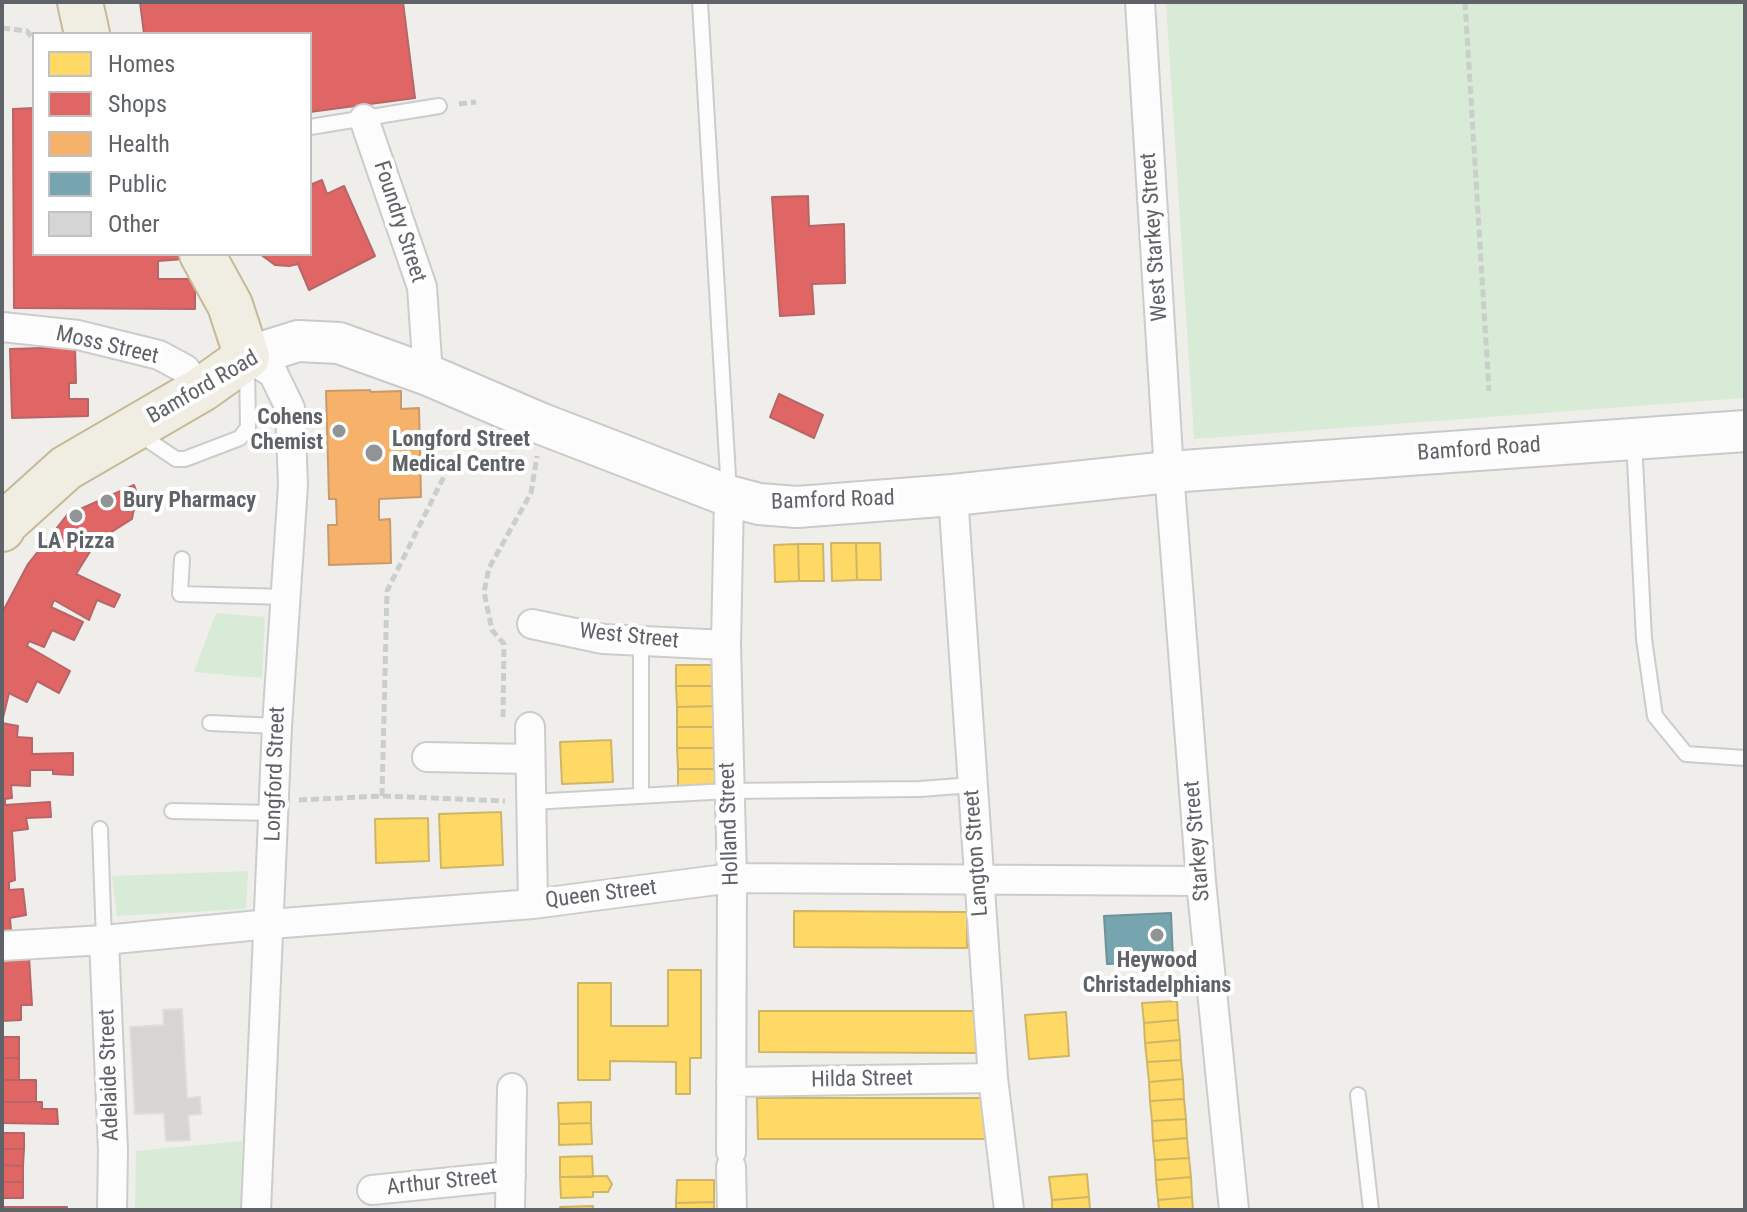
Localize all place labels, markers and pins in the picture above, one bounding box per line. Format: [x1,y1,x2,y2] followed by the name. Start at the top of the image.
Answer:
[251,405,323,456] place label: Cohens Chemist
[330,422,348,440] marker: Cohens Chemist
[392,427,530,478] place label: Longford Street Medical Centre
[363,442,385,464] marker: Longford Street Medical Centre
[123,488,256,514] place label: Bury Pharmacy
[98,492,116,510] marker: Bury Pharmacy
[67,507,85,525] marker: LA Pizza
[37,529,115,555] place label: LA Pizza
[1148,926,1166,944] marker: Heywood Christadelphians
[1083,948,1231,1000] place label: Heywood Christadelphians

